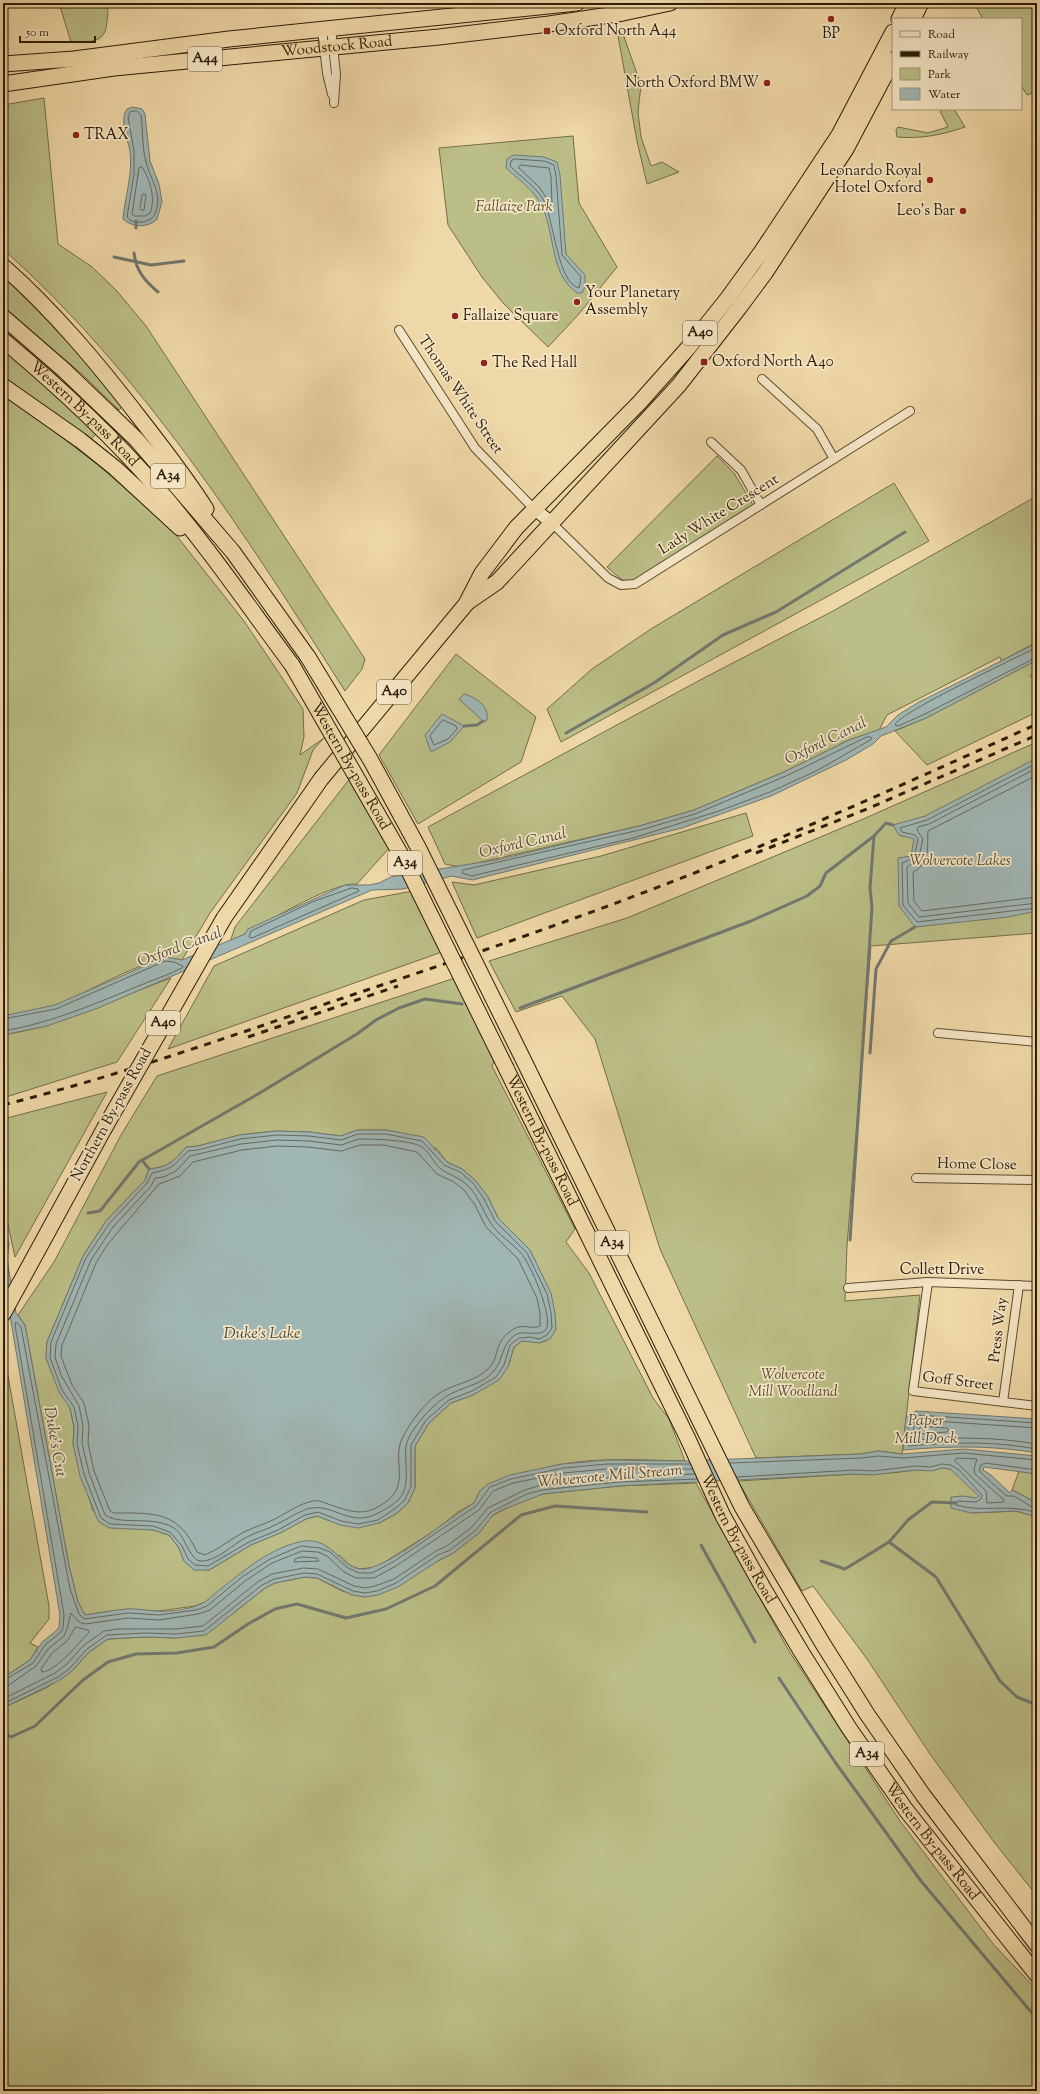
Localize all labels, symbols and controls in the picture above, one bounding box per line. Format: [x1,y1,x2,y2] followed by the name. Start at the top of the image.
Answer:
[826,14,836,24] marker: BP
[20,18,95,44] scale bar
[892,18,1022,110] legend
[555,21,677,42] place label: Oxford North A44
[25,24,49,42] text: 50 m
[822,24,840,45] place label: BP
[542,26,552,36] marker: Oxford North A44
[928,26,955,44] text: Road
[280,31,394,62] street label: Woodstock Road
[928,46,969,64] text: Railway
[188,47,222,71] road number: A44
[928,66,951,84] text: Park
[625,73,759,94] place label: North Oxford BMW
[762,78,772,88] marker: North Oxford BMW
[928,86,961,104] text: Water
[84,125,129,146] place label: TRAX
[71,130,81,140] marker: TRAX
[820,161,923,199] place label: Leonardo Royal Hotel Oxford
[925,175,935,185] marker: Leonardo Royal Hotel Oxford
[475,197,553,218] park label: Fallaize Park
[897,201,955,222] place label: Leo’s Bar
[958,206,968,216] marker: Leo’s Bar
[585,283,681,321] place label: Your Planetary Assembly
[572,297,582,307] marker: Your Planetary Assembly
[463,306,559,327] place label: Fallaize Square
[450,311,460,321] marker: Fallaize Square
[683,321,717,345] road number: A40
[412,331,508,459] street label: Thomas White Street
[712,352,834,373] place label: Oxford North A40
[492,353,578,374] place label: The Red Hall
[25,357,144,472] street label: Western By-pass Road
[699,357,709,367] marker: Oxford North A40
[479,358,489,368] marker: The Red Hall
[151,464,185,488] road number: A34
[655,470,783,560] street label: Lady White Crescent
[377,680,411,704] road number: A40
[305,699,395,834] street label: Western By-pass Road
[781,712,871,772] water label: Oxford Canal
[477,823,569,865] water label: Oxford Canal
[388,851,422,875] road number: A34
[909,851,1011,872] park label: Wolvercote Lakes
[134,922,226,974] water label: Oxford Canal
[146,1011,180,1035] road number: A40
[67,1044,158,1186] street label: Northern By-pass Road
[501,1072,583,1210] street label: Western By-pass Road
[937,1154,1017,1176] street label: Home Close
[595,1231,629,1255] road number: A34
[900,1260,984,1281] street label: Collett Drive
[985,1296,1013,1364] street label: Press Way
[224,1323,300,1346] water label: Duke's Lake
[748,1365,838,1403] park label: Wolvercote Mill Woodland
[921,1367,995,1397] street label: Goff Street
[37,1405,72,1479] water label: Duke's Cut
[895,1410,957,1451] water label: Paper Mill Dock
[536,1459,684,1495] water label: Wolvercote Mill Stream
[695,1471,781,1608] street label: Western By-pass Road
[850,1742,884,1766] road number: A34
[880,1778,984,1905] street label: Western By-pass Road

